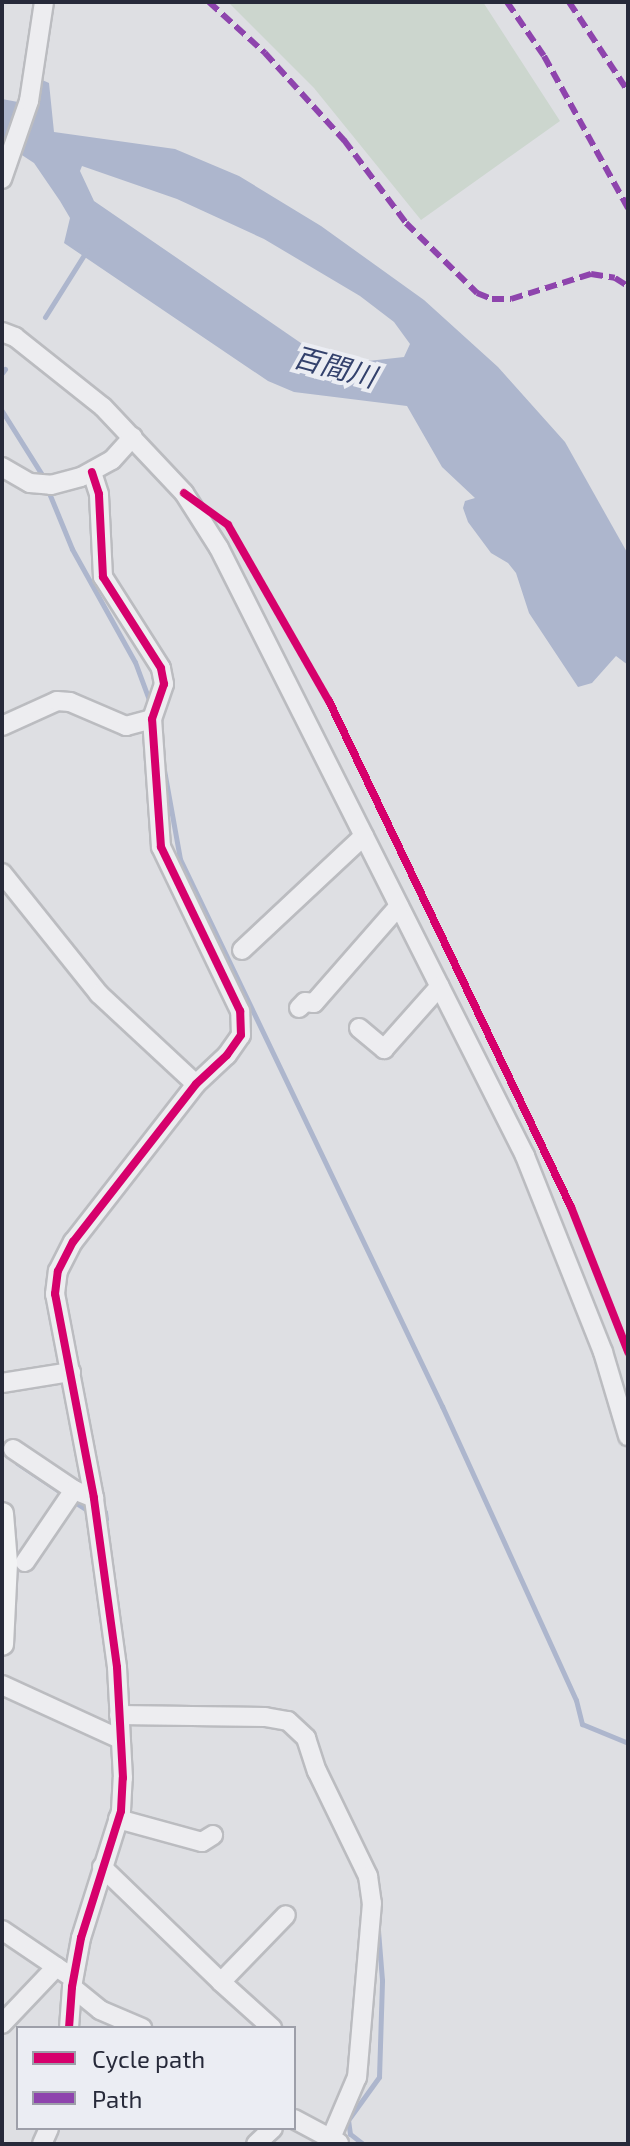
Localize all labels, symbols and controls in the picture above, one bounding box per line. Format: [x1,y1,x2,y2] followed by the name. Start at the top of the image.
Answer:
[290,339,380,393] water label: 百間川
[16,2026,296,2130] legend
[92,2044,205,2073] text: Cycle path
[92,2084,142,2113] text: Path

